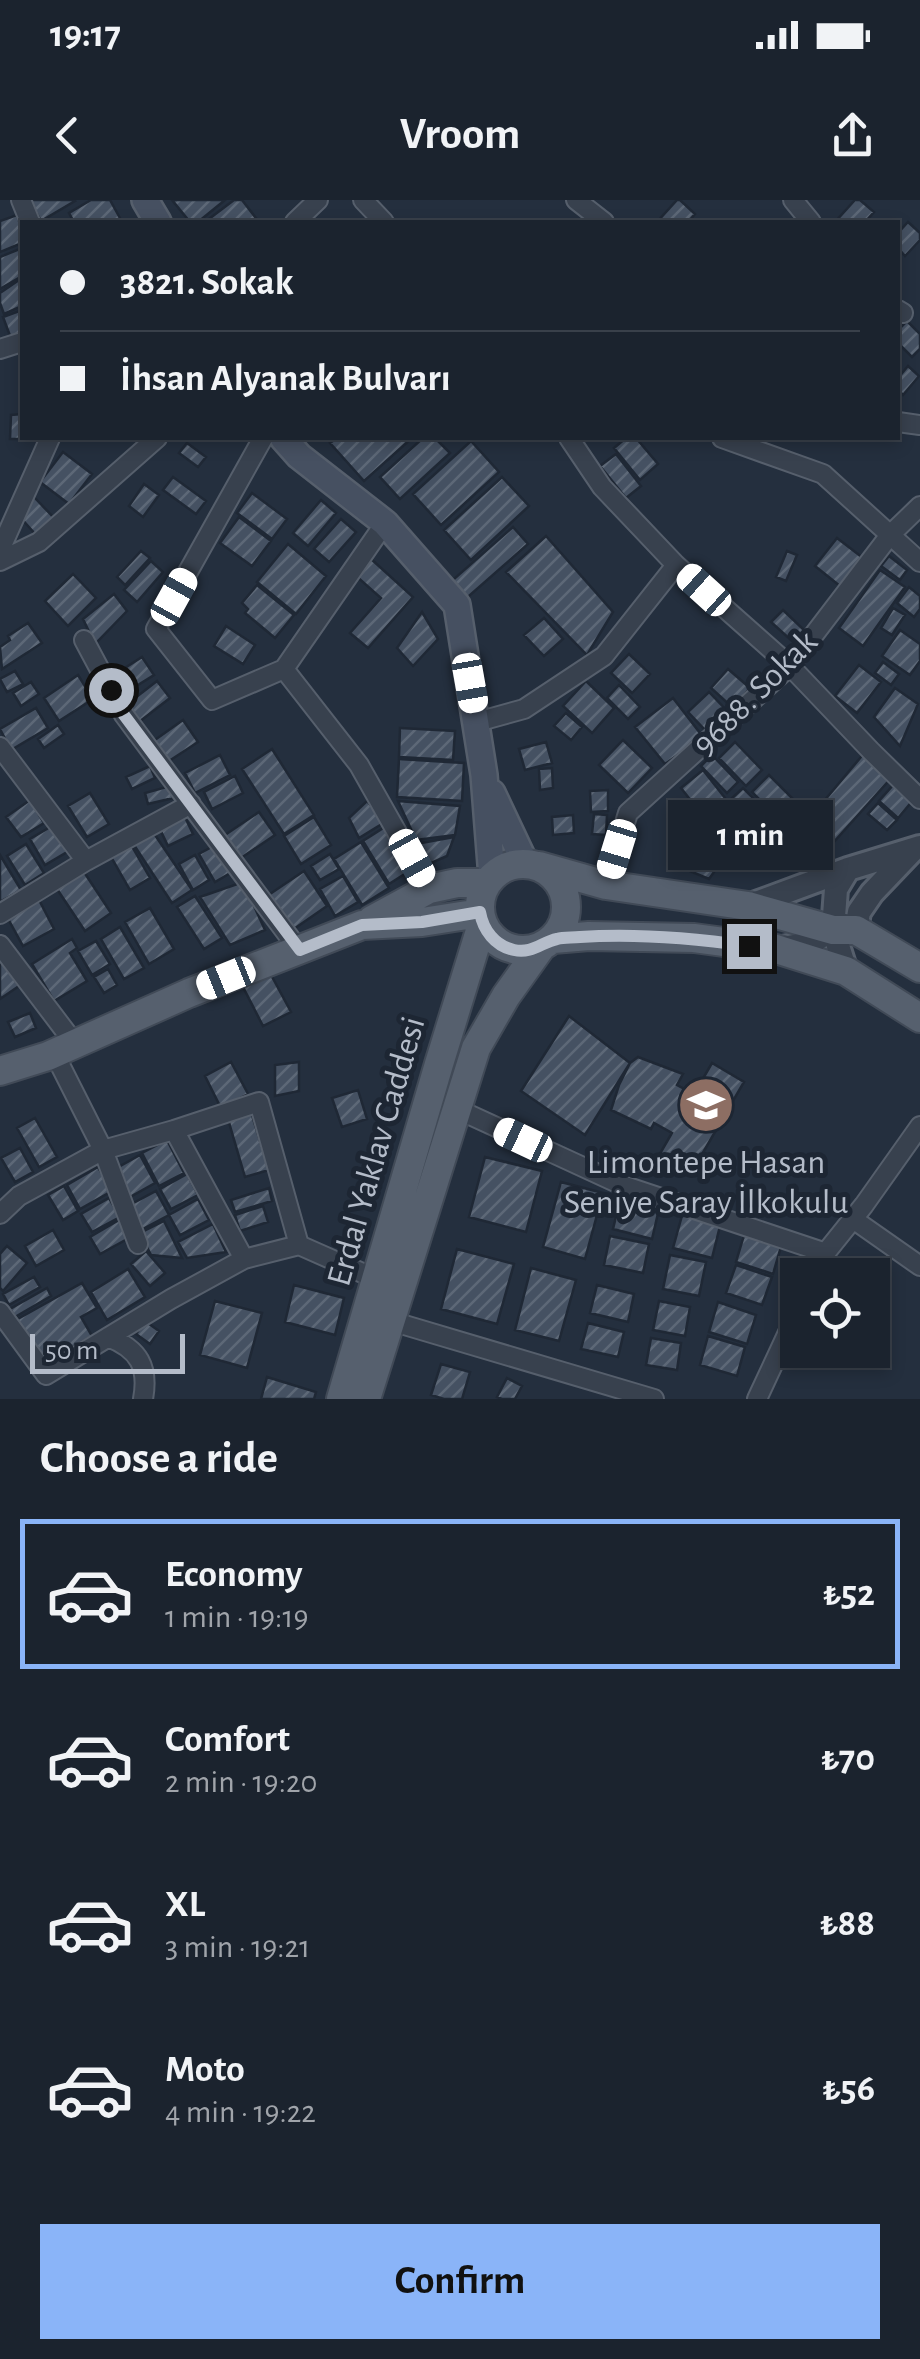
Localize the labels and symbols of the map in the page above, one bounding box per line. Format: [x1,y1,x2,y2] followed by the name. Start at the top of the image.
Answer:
[672,559,736,621] car
[146,563,202,631] car
[686,624,824,762] street label: 9688. Sokak
[450,651,490,715] car
[89,668,134,713] route start
[666,801,832,871] callout: 1 min
[594,816,640,882] car
[384,824,440,892] car
[727,924,772,969] route end
[193,953,259,1003] car
[321,1013,432,1290] street label: Erdal Yaklav Caddesi
[676,1075,736,1135] school or university icon: Limontepe Hasan Seniye Saray İlkokulu
[489,1114,557,1166] car
[564,1145,848,1220] place label: Limontepe Hasan Seniye Saray İlkokulu
[30,1329,185,1374] scale bar

